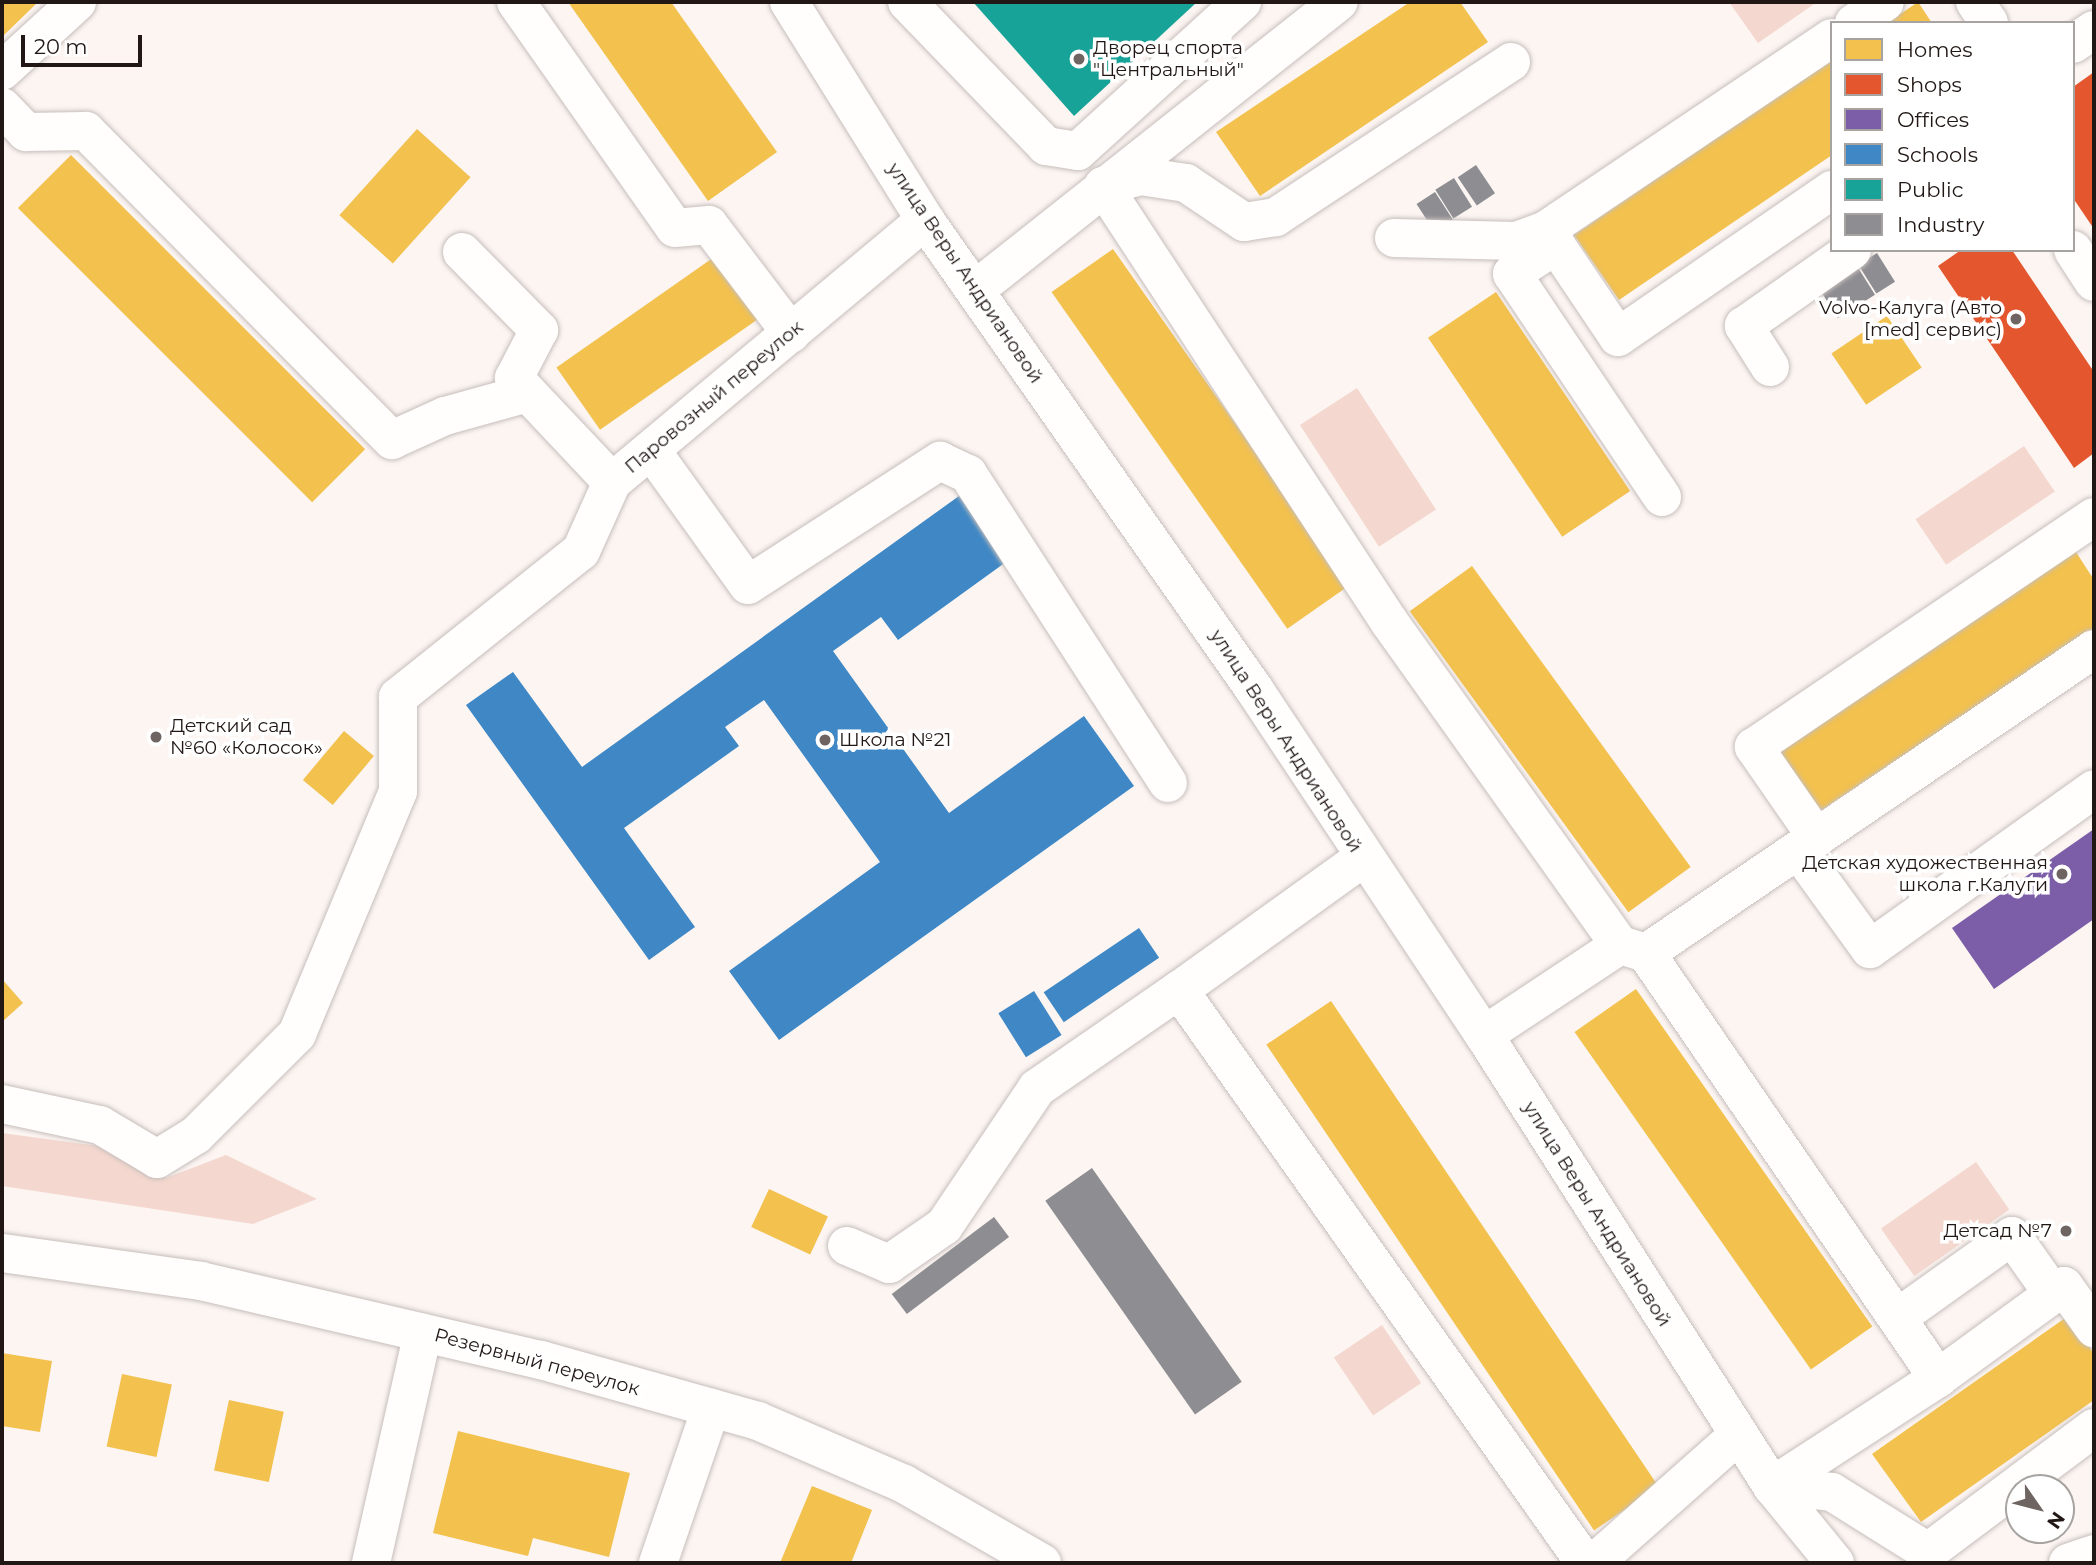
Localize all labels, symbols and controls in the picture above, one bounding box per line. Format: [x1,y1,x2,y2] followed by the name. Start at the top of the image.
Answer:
[24,21,145,65] scale bar
[1830,21,2075,252] legend
[34,34,88,59] text: 20 m
[1093,37,1244,81] place label: Дворец спорта "Центральный"
[1897,37,1972,62] text: Homes
[1071,51,1087,67] marker: Дворец спорта "Центральный"
[1897,72,1962,97] text: Shops
[1897,107,1969,132] text: Offices
[1897,142,1978,167] text: Schools
[882,158,1048,388] street label: улица Веры Андриановой
[1897,177,1964,202] text: Public
[1897,212,1984,237] text: Industry
[1819,297,2002,341] place label: Volvo-Калуга (Авто [med] сервис)
[2008,311,2024,327] marker: Volvo-Калуга (Авто [med] сервис)
[620,316,808,478] street label: Паровозный переулок
[1205,625,1367,857] street label: улица Веры Андриановой
[170,715,323,759] place label: Детский сад №60 «Колосок»
[148,729,164,745] marker: Детский сад №60 «Колосок»
[839,729,951,751] place label: Школа №21
[817,732,833,748] marker: Школа №21
[1802,852,2048,896] place label: Детская художественная школа г.Калуги
[2054,866,2070,882] marker: Детская художественная школа г.Калуги
[1518,1097,1676,1331] street label: улица Веры Андриановой
[1943,1220,2052,1242] place label: Детсад №7
[2058,1223,2074,1239] marker: Детсад №7
[432,1324,642,1400] street label: Резервный переулок
[2005,1474,2075,1544] north arrow
[2042,1507,2070,1533] text: N

